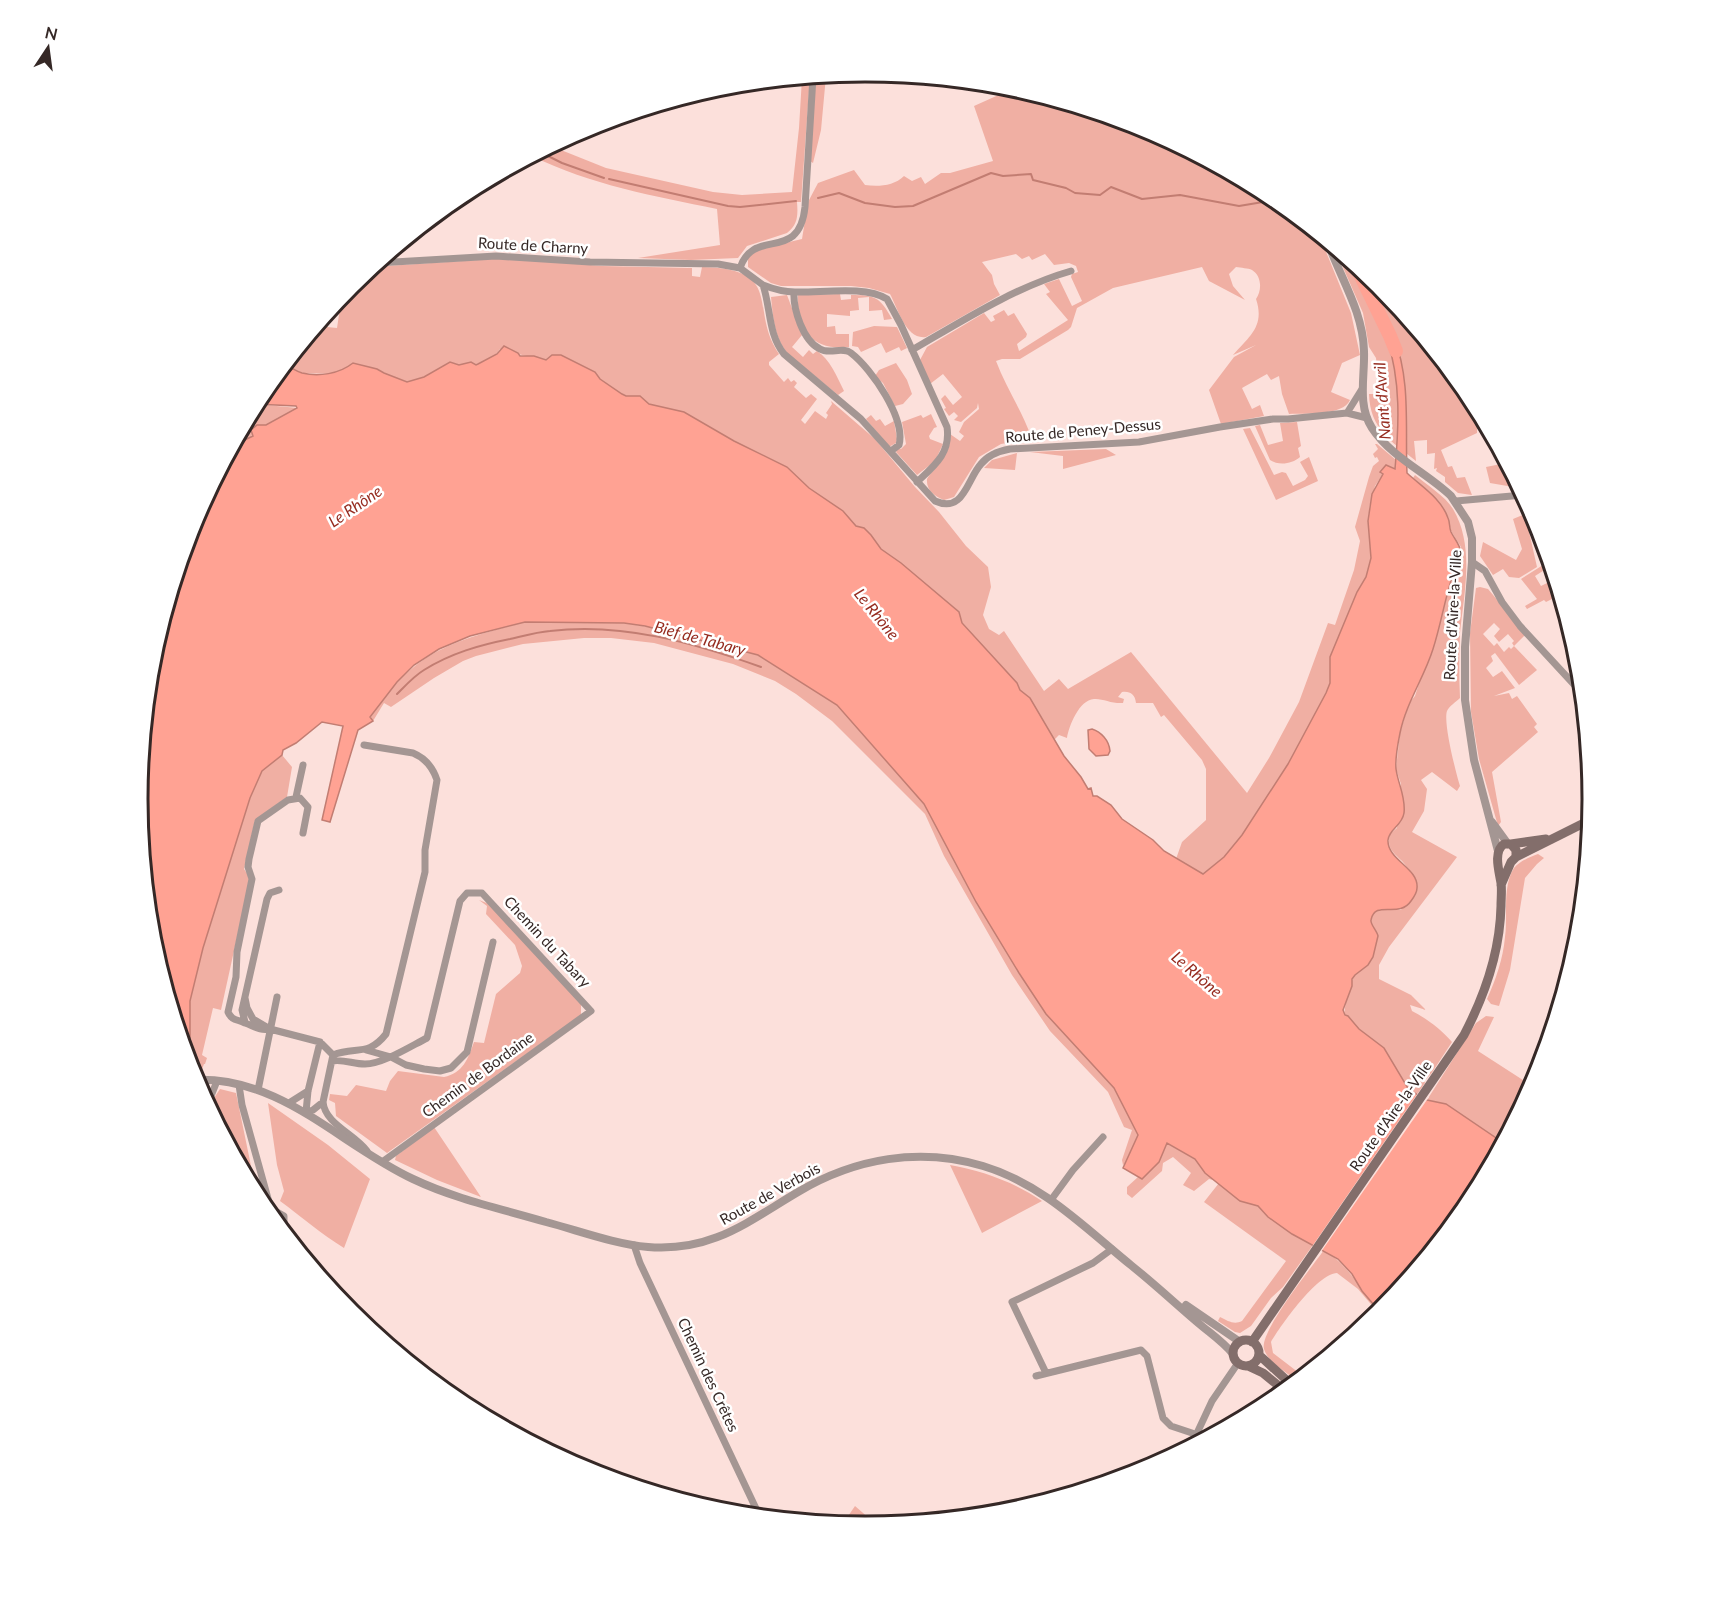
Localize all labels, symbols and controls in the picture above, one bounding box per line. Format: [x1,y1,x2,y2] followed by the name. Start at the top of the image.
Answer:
[18,18,78,78] north arrow
[43,22,60,44] text: N
[478,233,589,257] street label: Route de Charny
[1369,361,1394,440] water label: Nant d'Avril
[1004,414,1161,446] street label: Route de Peney-Dessus
[324,481,385,530] water label: Le Rhône
[1440,549,1464,681] street label: Route d'Aire-la-Ville
[851,584,904,643] water label: Le Rhône
[652,616,748,659] water label: Bief de Tabary
[501,892,595,991] street label: Chemin du Tabary
[1168,947,1227,1001] water label: Le Rhône
[418,1028,537,1121] street label: Chemin de Bordaine
[1345,1057,1435,1174] street label: Route d'Aire-la-Ville
[716,1158,823,1228] street label: Route de Verbois
[675,1315,743,1435] street label: Chemin des Crêtes

